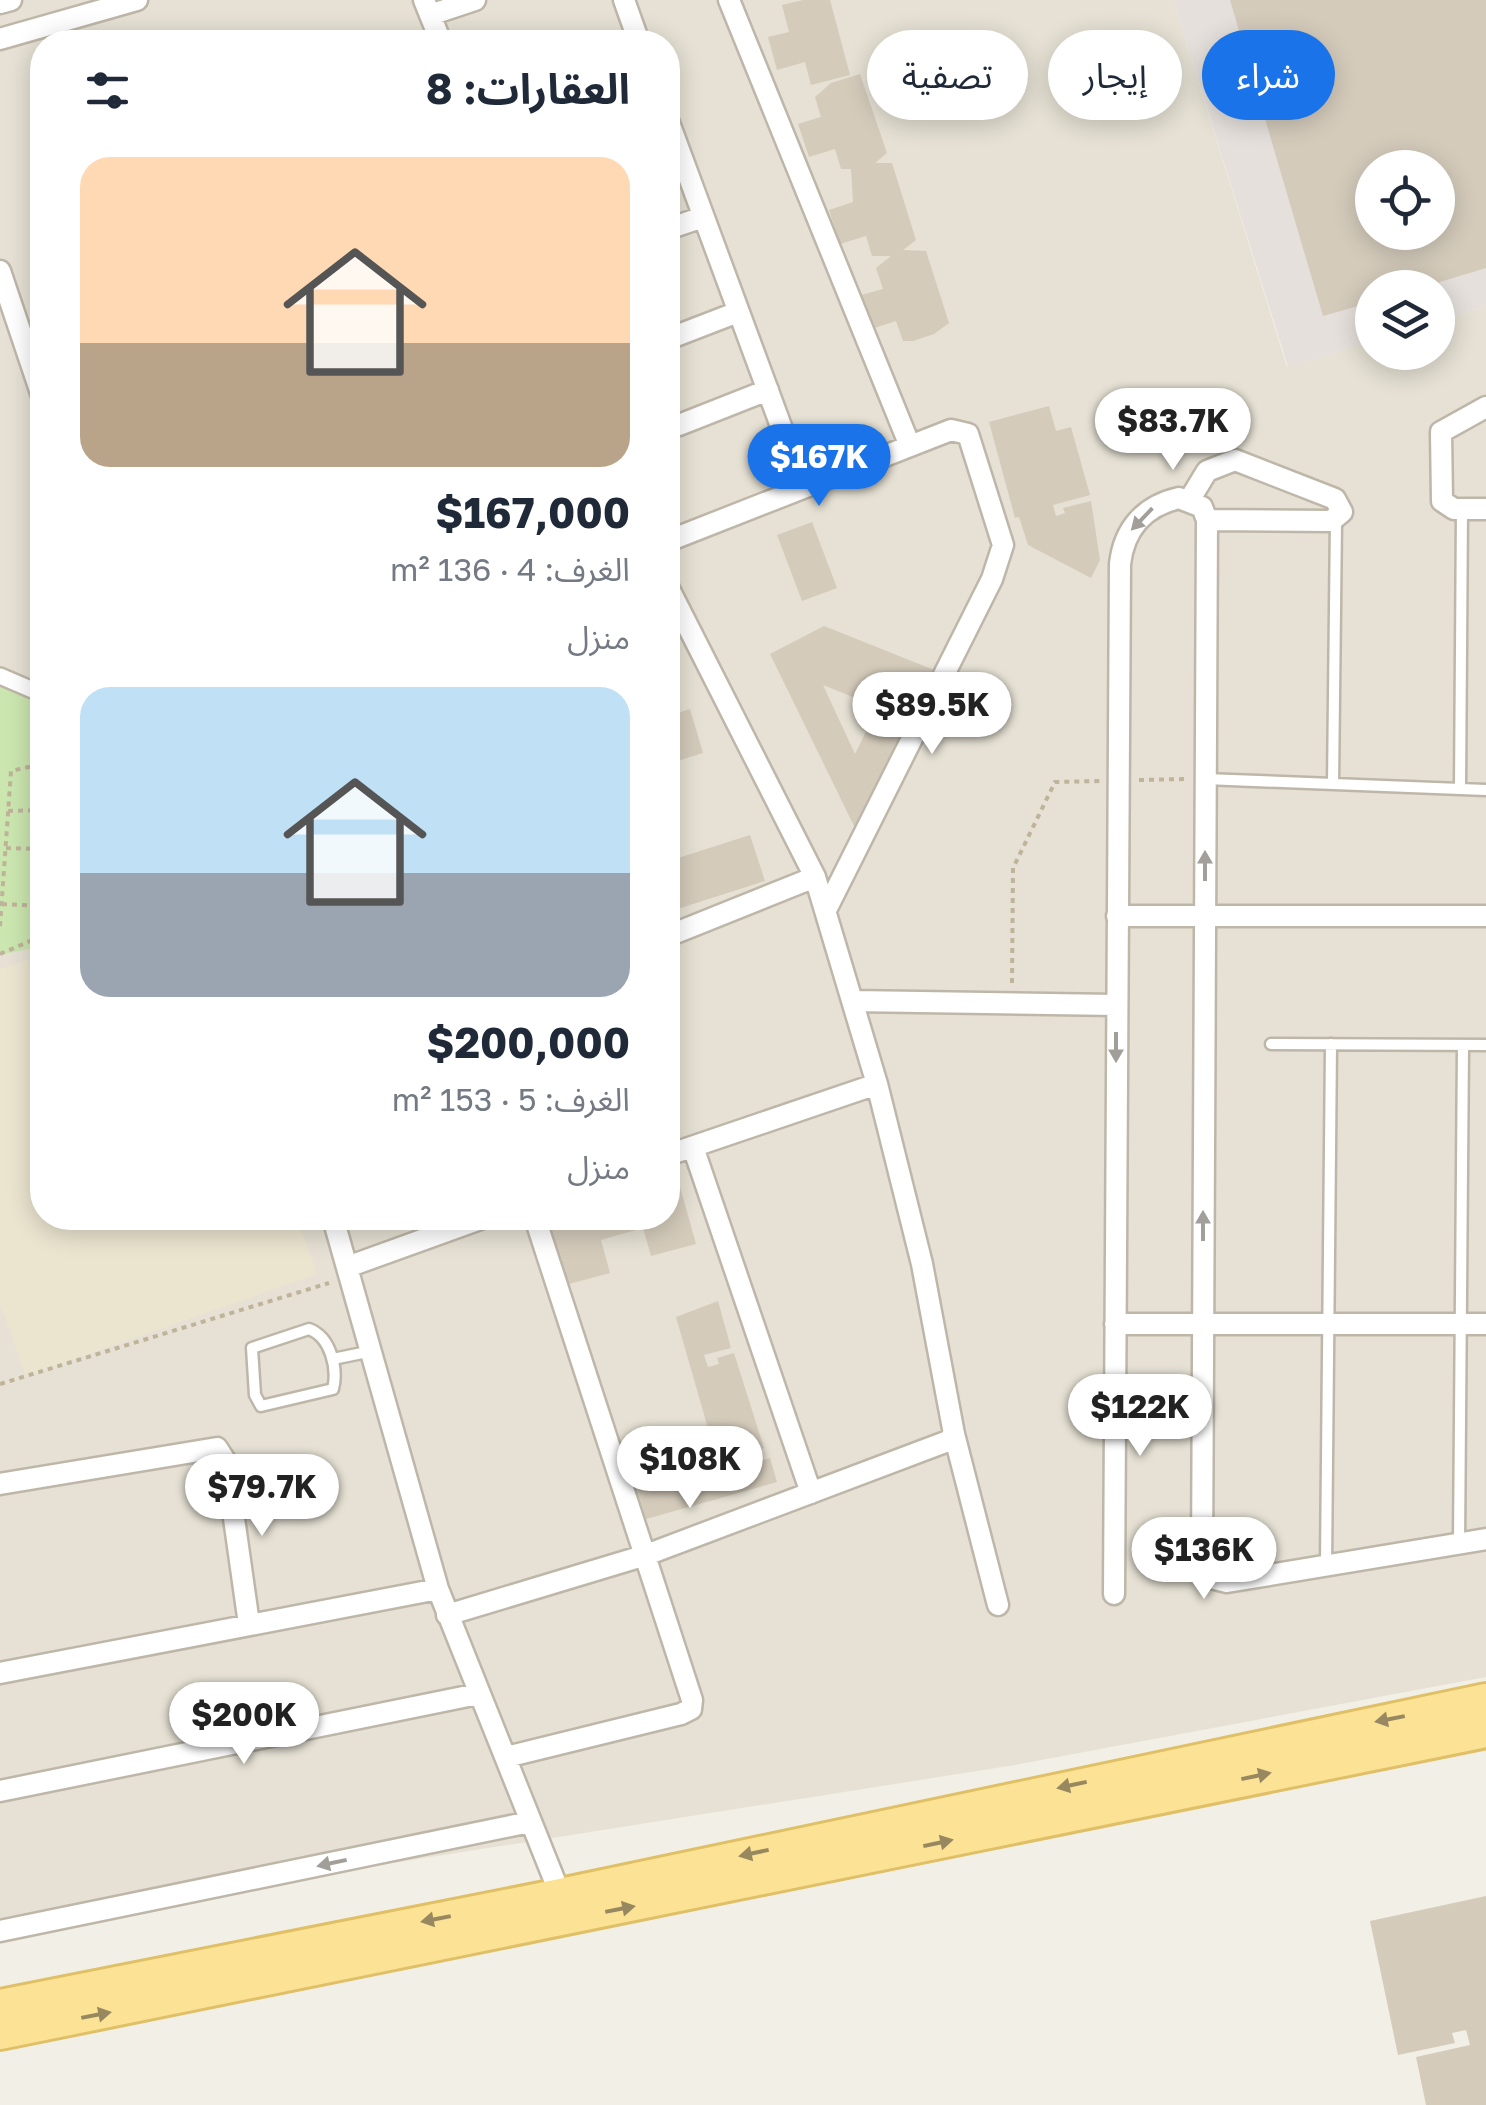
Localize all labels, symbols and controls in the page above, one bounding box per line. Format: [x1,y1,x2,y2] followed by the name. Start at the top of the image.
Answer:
[867,30,1028,120] chip: تصفية
[1048,30,1182,120] chip: إيجار
[1202,30,1335,120] chip: شراء
[80,63,135,118] icon: filters
[426,63,630,113] text: العقارات: 8
[1355,150,1455,370] map controls
[1355,150,1455,250] button: locate
[265,222,445,402] icon: home
[1355,270,1455,370] button: layers
[1092,388,1254,473] pin: $83.7K
[1117,401,1229,439] text: $83.7K
[749,424,889,509] pin: $167K
[770,437,868,475] text: $167K
[435,487,630,537] text: $167,000
[1130,507,1154,531] one-way arrow
[390,550,630,588] text: الغرف: 4 · 136 m²
[567,618,630,656] text: منزل
[851,672,1013,757] pin: $89.5K
[874,685,990,723] text: $89.5K
[265,752,445,932] icon: home
[1197,850,1213,882] one-way arrow
[426,1017,630,1067] text: $200,000
[1108,1031,1124,1063] one-way arrow
[392,1080,630,1118] text: الغرف: 5 · 153 m²
[567,1148,630,1186] text: منزل
[1195,1210,1211,1242] one-way arrow
[1070,1374,1210,1459] pin: $122K
[1090,1387,1190,1425] text: $122K
[620,1426,760,1511] pin: $108K
[639,1439,741,1477] text: $108K
[181,1454,343,1539] pin: $79.7K
[207,1467,317,1505] text: $79.7K
[1134,1517,1274,1602] pin: $136K
[1154,1530,1254,1568] text: $136K
[174,1682,314,1767] pin: $200K
[191,1695,297,1733] text: $200K
[1375,1712,1406,1728] one-way arrow
[1241,1768,1272,1783] one-way arrow
[1056,1778,1087,1793] one-way arrow
[923,1835,954,1851] one-way arrow
[738,1846,769,1862] one-way arrow
[316,1856,347,1872] one-way arrow
[605,1901,636,1917] one-way arrow
[420,1912,451,1928] one-way arrow
[81,2006,112,2022] one-way arrow

